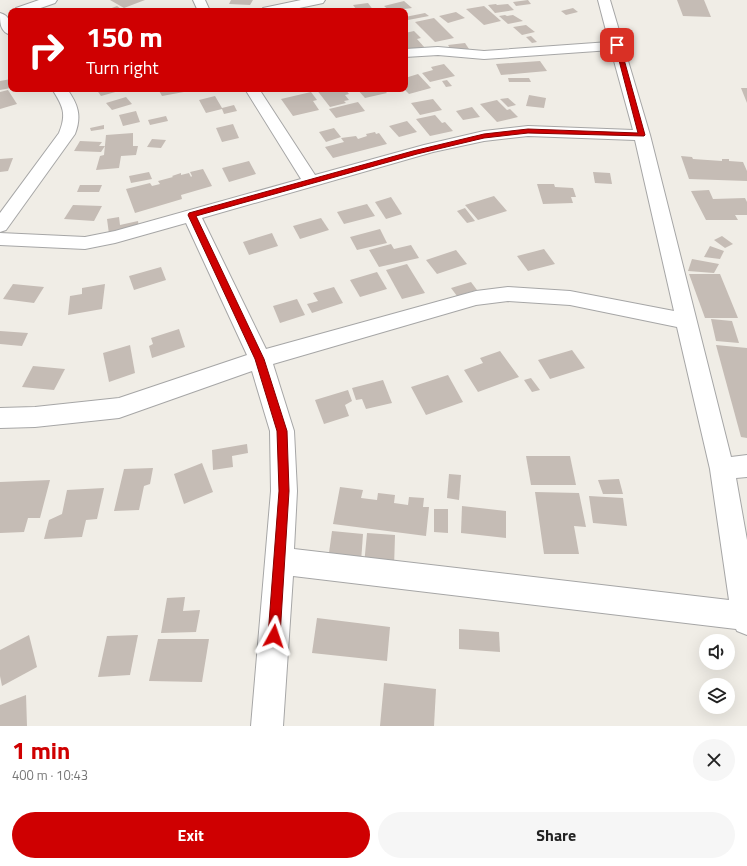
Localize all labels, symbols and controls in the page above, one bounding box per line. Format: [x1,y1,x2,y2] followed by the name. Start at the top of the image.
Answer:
[86,15,163,58] text: 150 m
[20,24,72,76] icon: right
[600,28,634,62] pin
[606,34,628,56] icon: arrive
[86,54,159,81] text: Turn right
[253,615,295,657] position arrow
[699,634,735,714] map controls
[699,634,735,670] button: sound
[699,678,735,714] button: layers
[12,732,70,768] text: 1 min
[693,739,735,781] button: close
[12,765,88,785] text: 400 m · 10:43
[12,812,370,858] button: Exit
[378,812,735,858] button: Share

